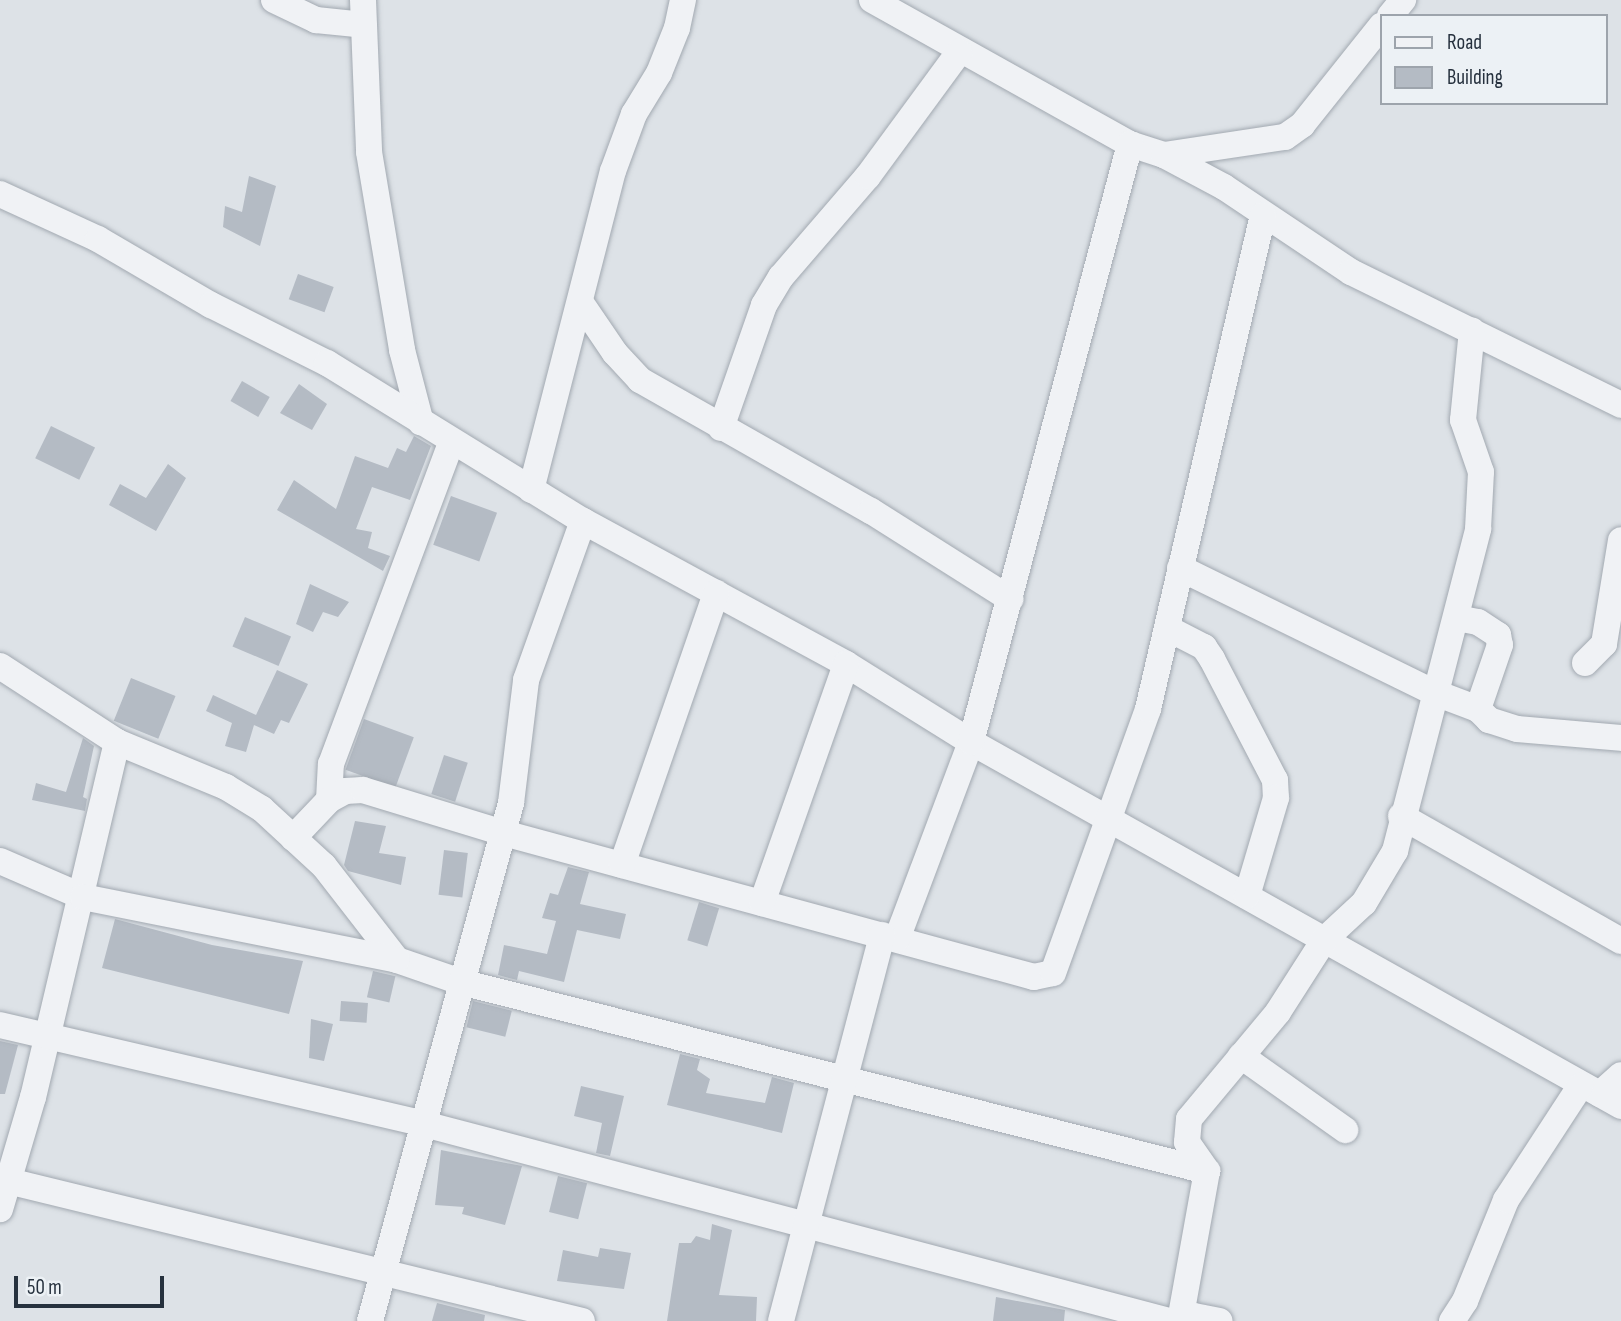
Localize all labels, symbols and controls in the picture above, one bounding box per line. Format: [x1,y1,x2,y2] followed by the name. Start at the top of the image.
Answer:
[1380,14,1607,105] legend
[1447,30,1482,55] text: Road
[1447,65,1503,90] text: Building
[18,1262,168,1306] scale bar
[27,1275,62,1300] text: 50 m

